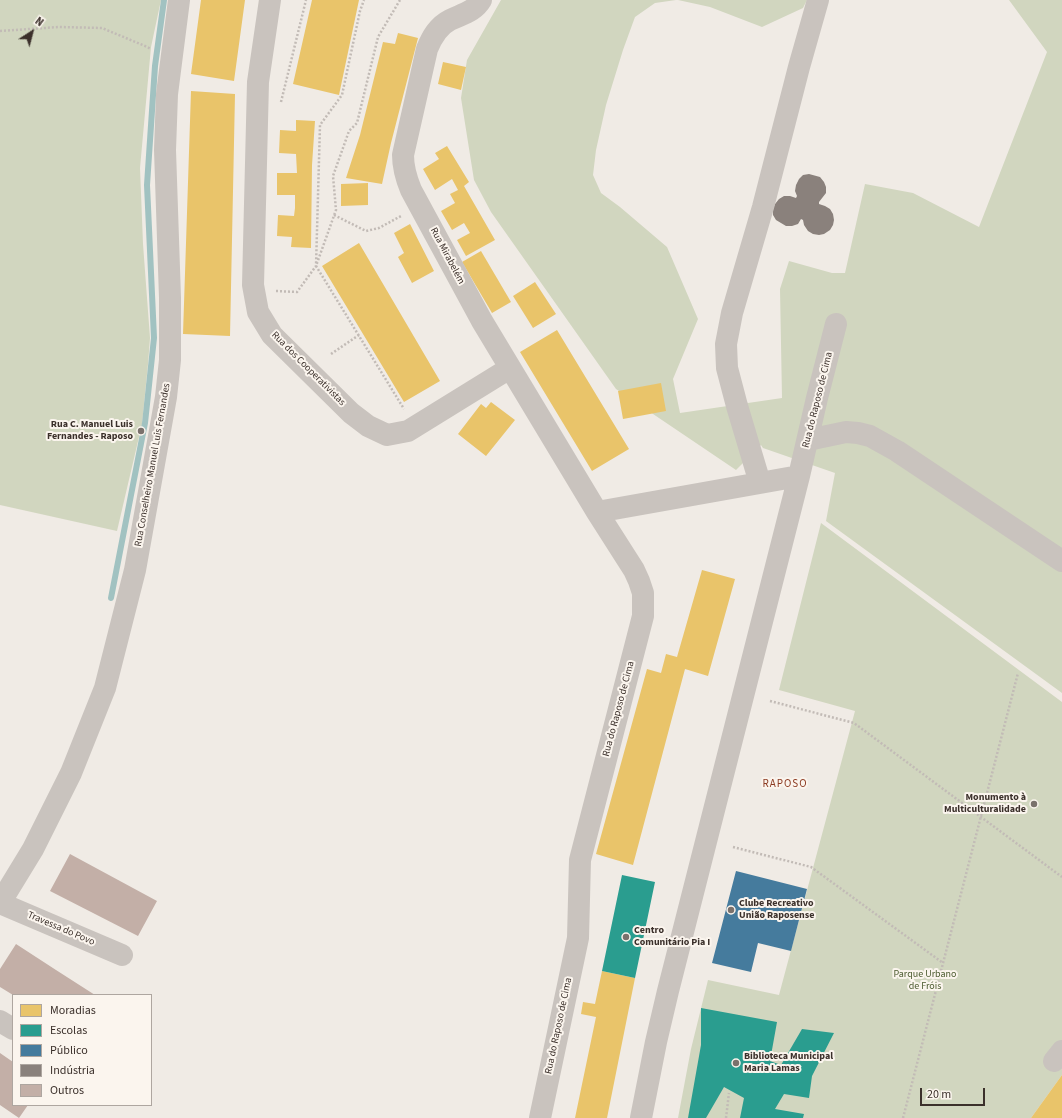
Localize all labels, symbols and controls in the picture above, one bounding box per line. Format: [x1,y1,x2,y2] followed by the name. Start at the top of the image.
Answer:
[12,12,52,52] north arrow
[32,14,47,30] text: N
[427,226,467,286] street label: Rua Mirabelém
[268,329,348,409] street label: Rua dos Cooperativistas
[800,351,836,449] street label: Rua do Raposo de Cima
[133,382,173,548] street label: Rua Conselheiro Manuel Luis Fernandes
[47,419,133,442] place label: Rua C. Manuel Luis Fernandes - Raposo
[136,426,146,436] marker: Rua C. Manuel Luis Fernandes - Raposo
[600,660,638,758] street label: Rua do Raposo de Cima
[763,778,807,792] district label: RAPOSO
[944,792,1026,816] place label: Monumento à Multiculturalidade
[1029,799,1039,809] marker: Monumento à Multiculturalidade
[739,898,814,922] place label: Clube Recreativo União Raposense
[726,905,736,915] marker: Clube Recreativo União Raposense
[26,909,96,949] street label: Travessa do Povo
[634,925,710,948] place label: Centro Comunitário Pia I
[621,932,631,942] marker: Centro Comunitário Pia I
[894,969,956,992] park label: Parque Urbano de Fróis
[543,977,575,1075] street label: Rua do Raposo de Cima
[12,994,152,1106] legend
[50,1002,96,1019] text: Moradias
[50,1022,87,1039] text: Escolas
[50,1042,88,1059] text: Público
[744,1051,833,1074] place label: Biblioteca Municipal Maria Lamas
[731,1058,741,1068] marker: Biblioteca Municipal Maria Lamas
[50,1062,95,1079] text: Indústria
[922,1080,987,1106] scale bar
[50,1082,84,1099] text: Outros
[927,1086,951,1103] text: 20 m

